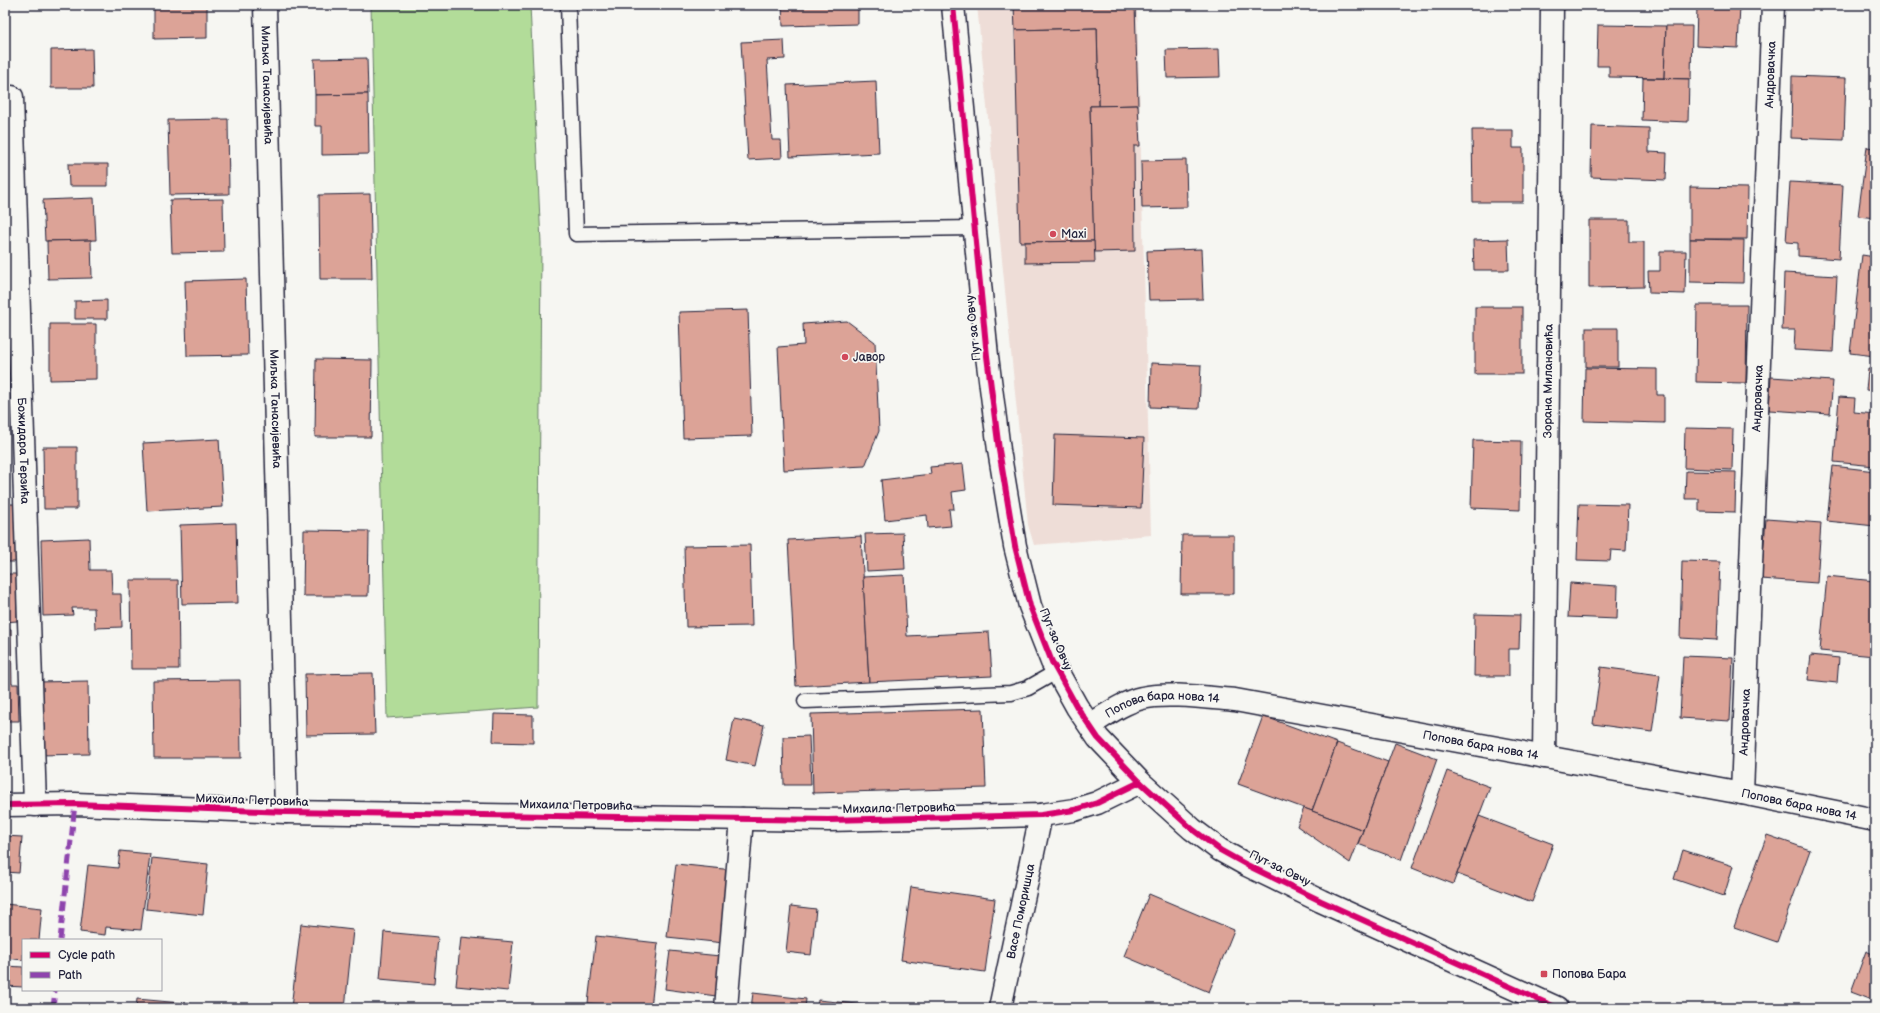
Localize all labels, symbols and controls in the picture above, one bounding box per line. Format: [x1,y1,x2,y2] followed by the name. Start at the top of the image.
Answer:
[258,25,276,145] street label: Миљка Танасијевића
[1762,41,1780,109] street label: Андровачка
[1061,227,1087,242] place label: Maxi
[1048,229,1058,239] marker: Maxi
[963,294,984,362] street label: Пут за Овчу
[1540,324,1557,438] street label: Зорана Милановића
[266,349,284,469] street label: Миљка Танасијевића
[853,350,885,365] place label: Јавор
[840,352,850,362] marker: Јавор
[1749,364,1767,433] street label: Андровачка
[14,397,32,504] street label: Божидара Терзића
[1036,606,1076,673] street label: Пут за Овчу
[1102,688,1221,722] street label: Попова бара нова 14
[1736,688,1754,757] street label: Андровачка
[1421,728,1540,764] street label: Попова бара нова 14
[1740,786,1859,824] street label: Попова бара нова 14
[195,791,309,810] street label: Михаила Петровића
[519,797,633,814] street label: Михаила Петровића
[842,800,956,817] street label: Михаила Петровића
[1247,847,1313,890] street label: Пут за Овчу
[1004,862,1038,960] street label: Васе Поморишца
[22,939,162,991] legend
[58,948,115,963] text: Cycle path
[1552,967,1626,982] place label: Попова Бара
[58,968,83,983] text: Path
[1539,969,1549,979] marker: Попова Бара

